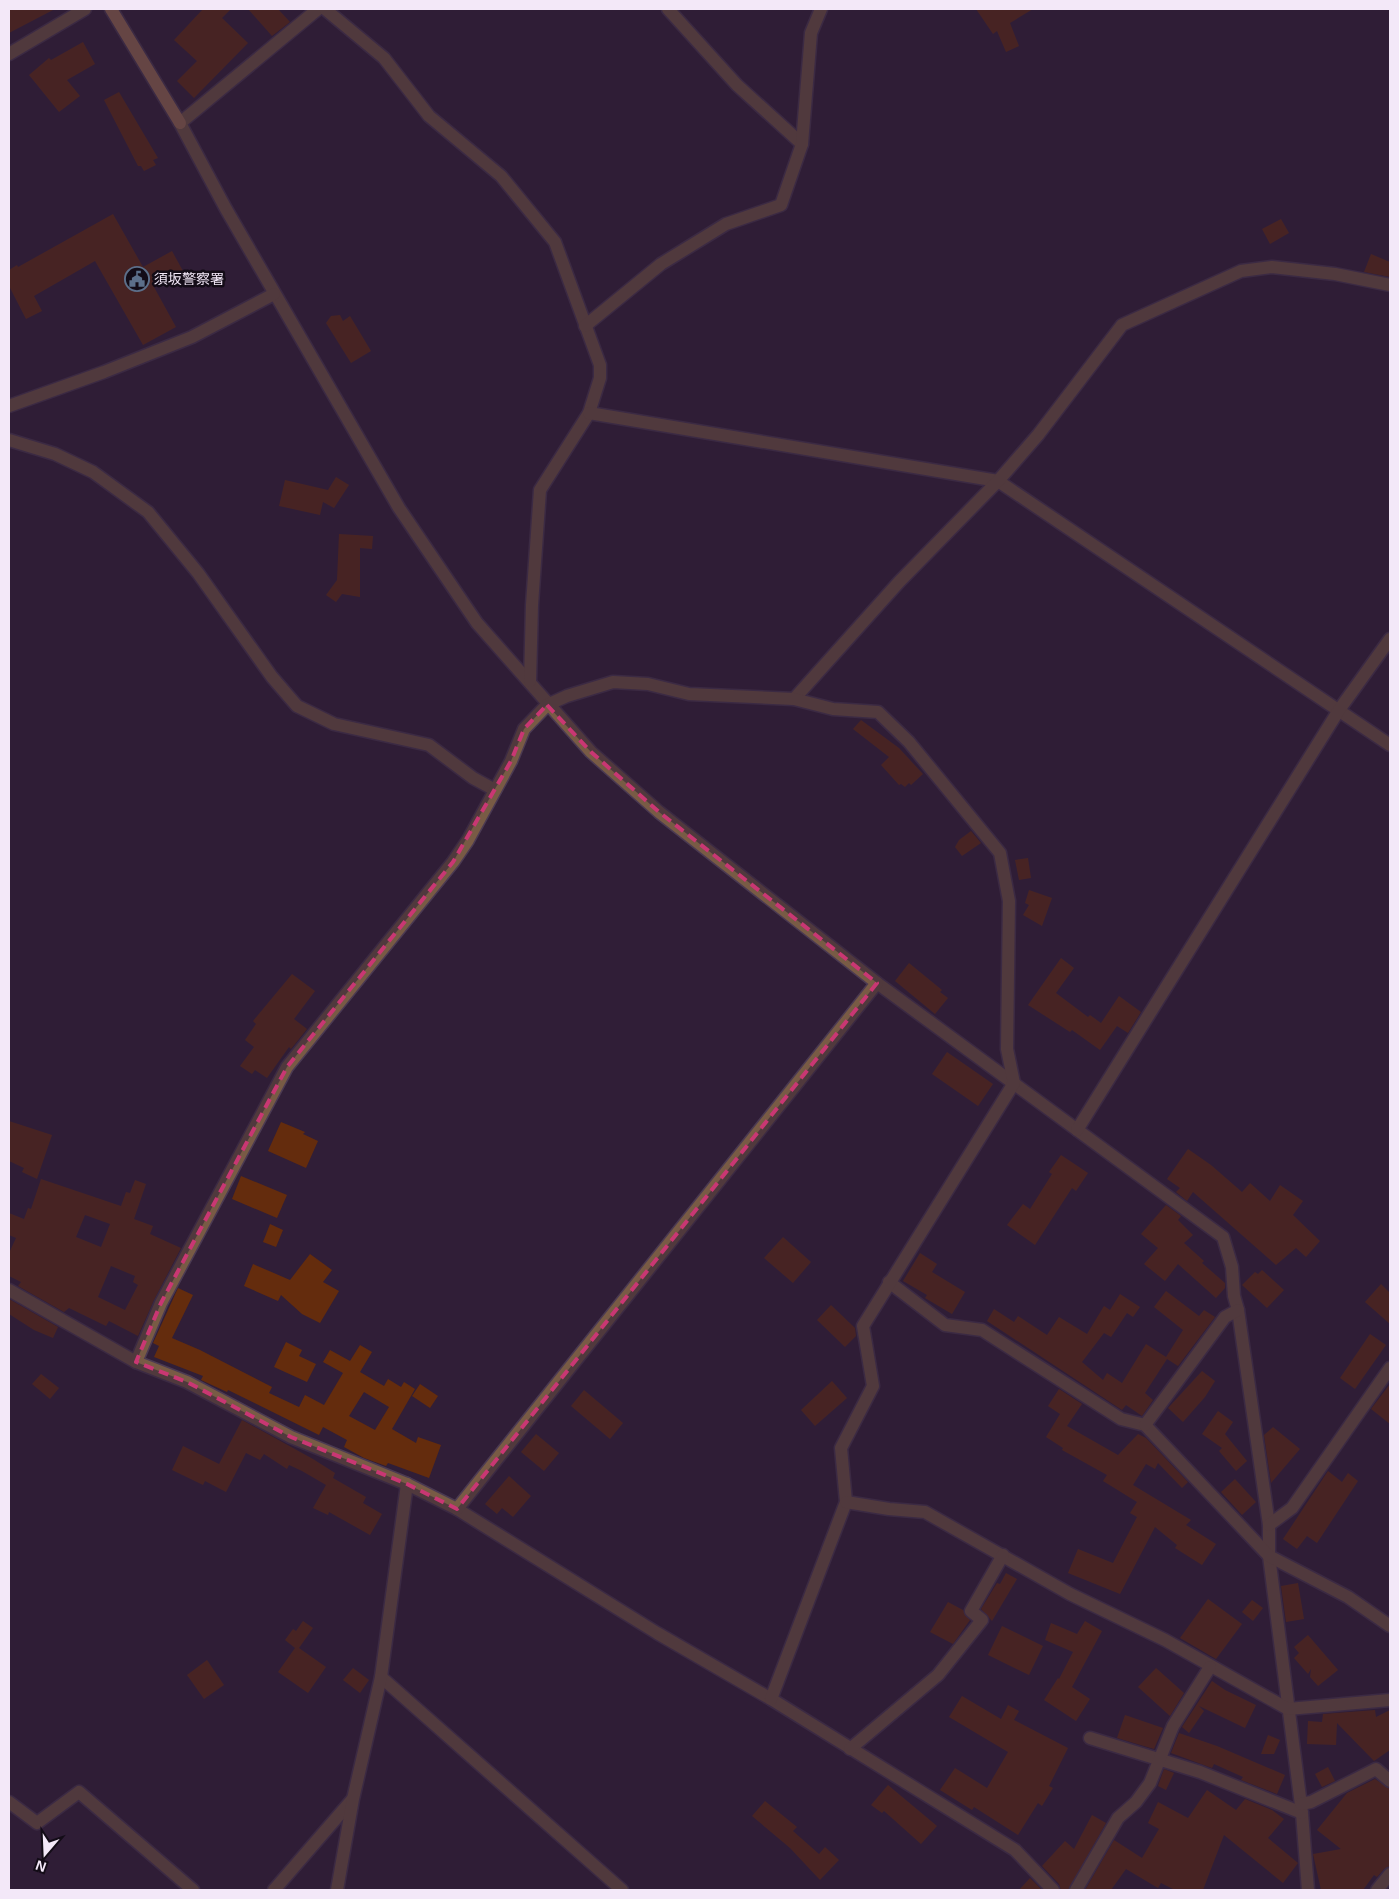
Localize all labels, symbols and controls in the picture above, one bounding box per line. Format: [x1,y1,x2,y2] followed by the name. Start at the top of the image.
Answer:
[124,266,150,292] public building icon: 須坂警察署
[154,271,224,287] place label: 須坂警察署
[20,1829,70,1879] north arrow
[33,1857,48,1876] text: N

